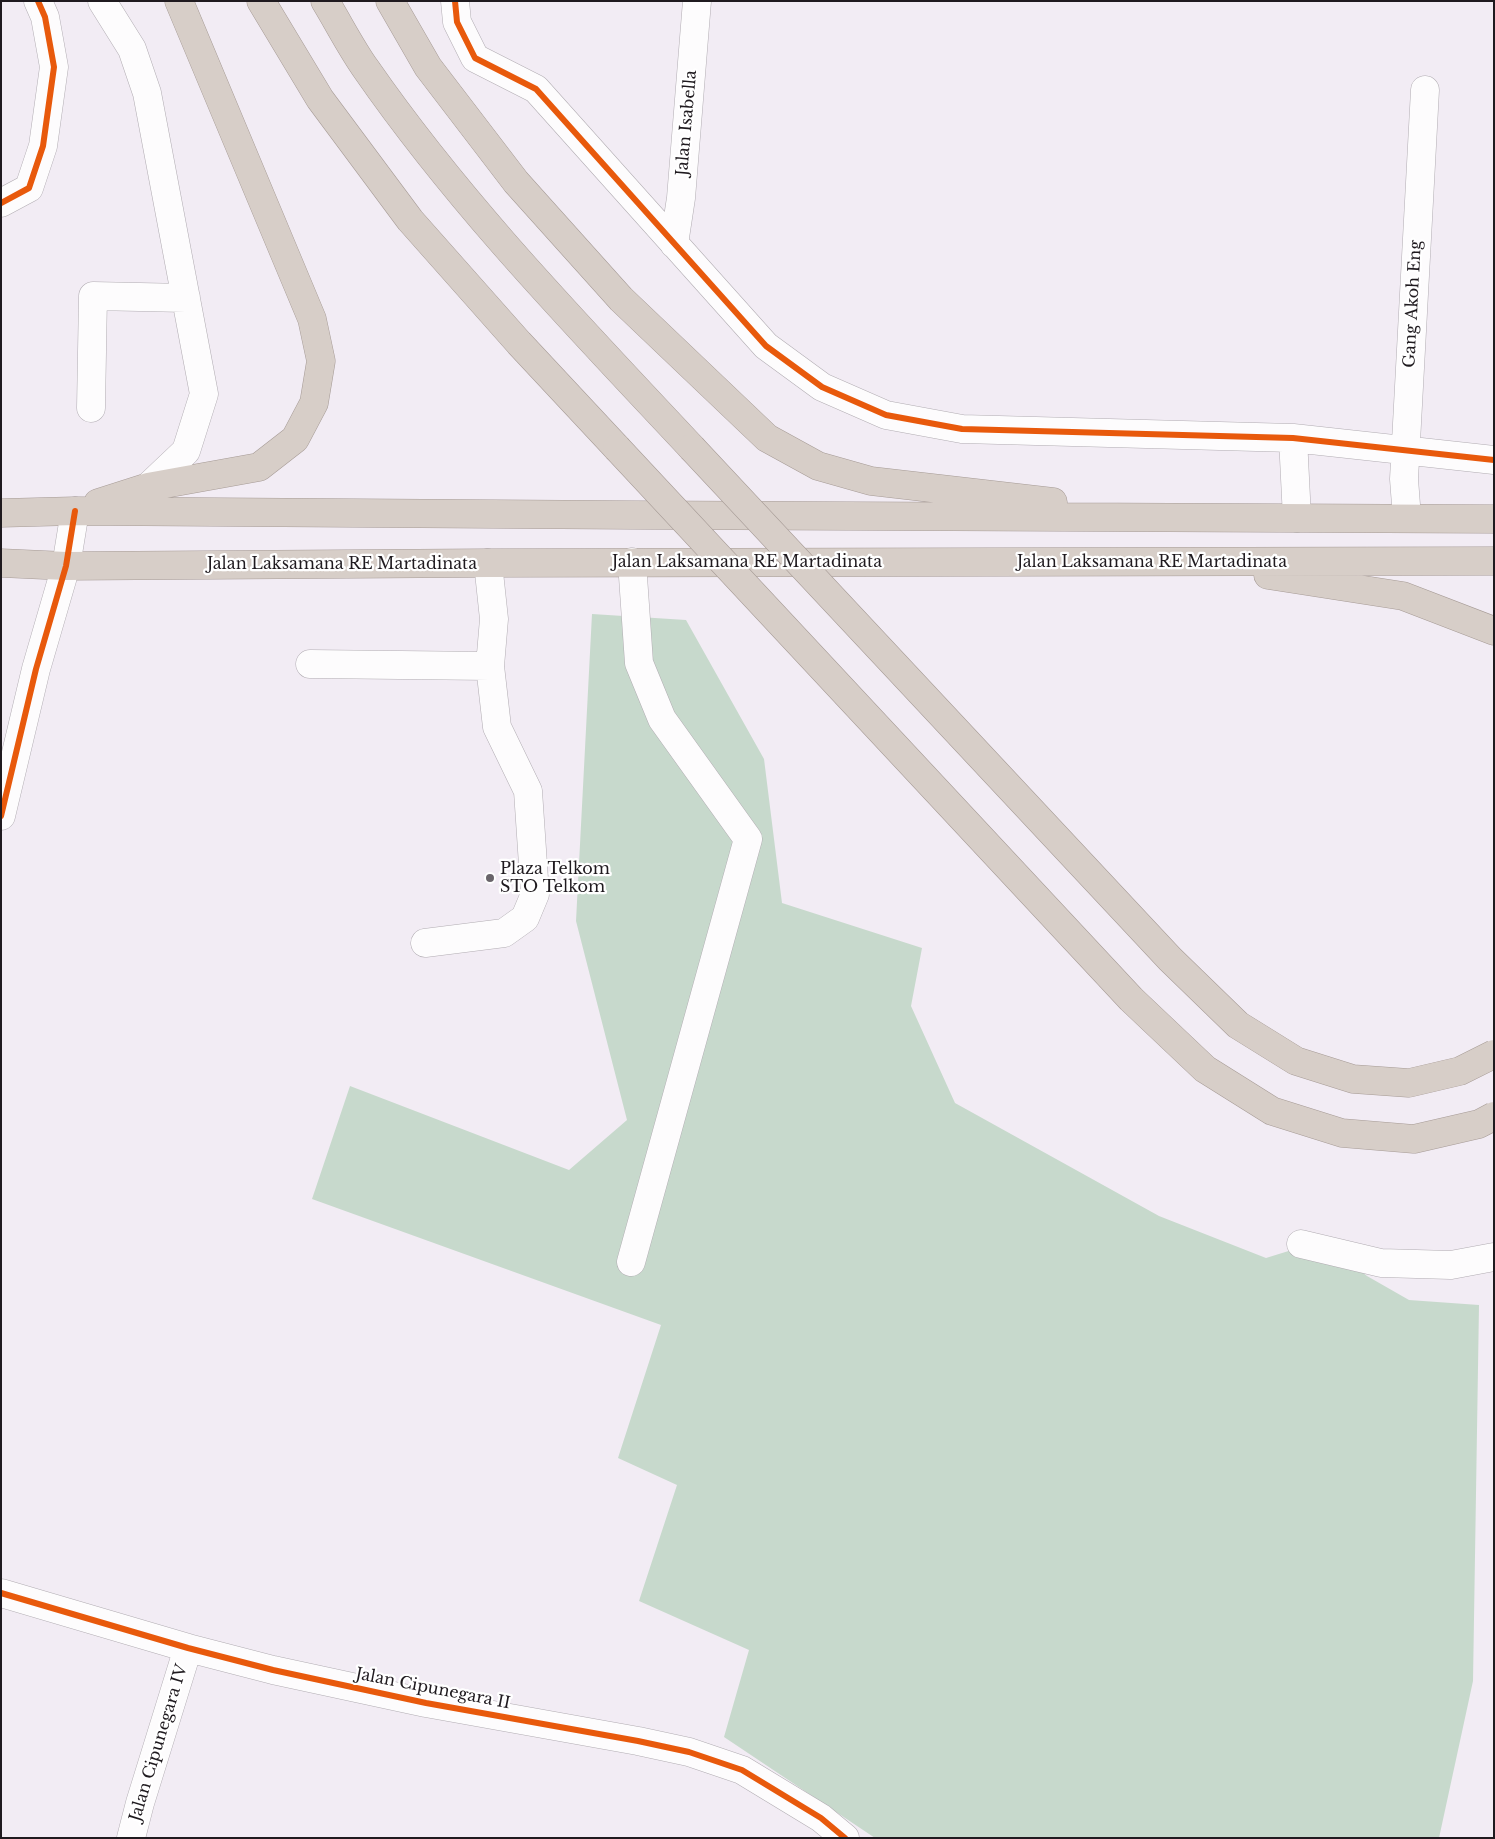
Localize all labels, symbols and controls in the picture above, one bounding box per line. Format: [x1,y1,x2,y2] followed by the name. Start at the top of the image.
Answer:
[673,69,701,177] street label: Jalan Isabella
[1400,240,1426,368] street label: Gang Akoh Eng
[612,552,882,572] street label: Jalan Laksamana RE Martadinata
[1017,552,1287,572] street label: Jalan Laksamana RE Martadinata
[207,554,477,574] street label: Jalan Laksamana RE Martadinata
[500,859,610,897] place label: Plaza Telkom STO Telkom
[484,872,496,884] marker: Plaza Telkom STO Telkom
[126,1662,192,1824] street label: Jalan Cipunegara IV
[354,1665,512,1713] street label: Jalan Cipunegara II

